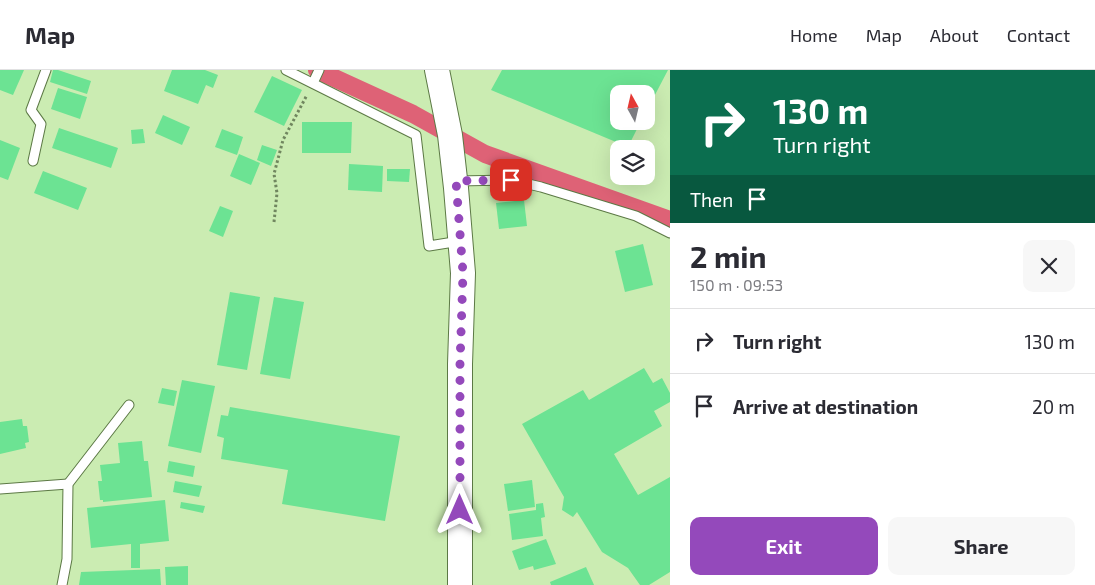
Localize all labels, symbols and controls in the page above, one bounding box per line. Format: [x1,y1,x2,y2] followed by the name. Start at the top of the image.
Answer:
[25,20,75,49] text: Map
[790,24,838,46] text: Home
[866,24,902,46] text: Map
[930,24,979,46] text: About
[1007,24,1070,46] text: Contact
[610,85,655,130] north arrow
[610,85,655,185] map controls
[773,89,868,131] text: 130 m
[690,90,755,155] icon: right
[773,131,871,157] text: Turn right
[610,140,655,185] button: layers
[490,159,532,201] pin
[497,166,525,194] icon: arrive
[743,185,771,213] icon: arrive
[690,188,733,211] text: Then
[690,238,767,274] text: 2 min
[1023,240,1075,292] button: close
[690,275,783,294] text: 150 m · 09:53
[690,327,718,355] icon: right
[733,330,821,353] text: Turn right
[1025,330,1075,353] text: 130 m
[690,392,718,420] icon: arrive
[733,395,918,418] text: Arrive at destination
[1032,395,1075,418] text: 20 m
[433,483,485,535] position arrow
[690,517,878,575] button: Exit
[888,517,1075,575] button: Share

